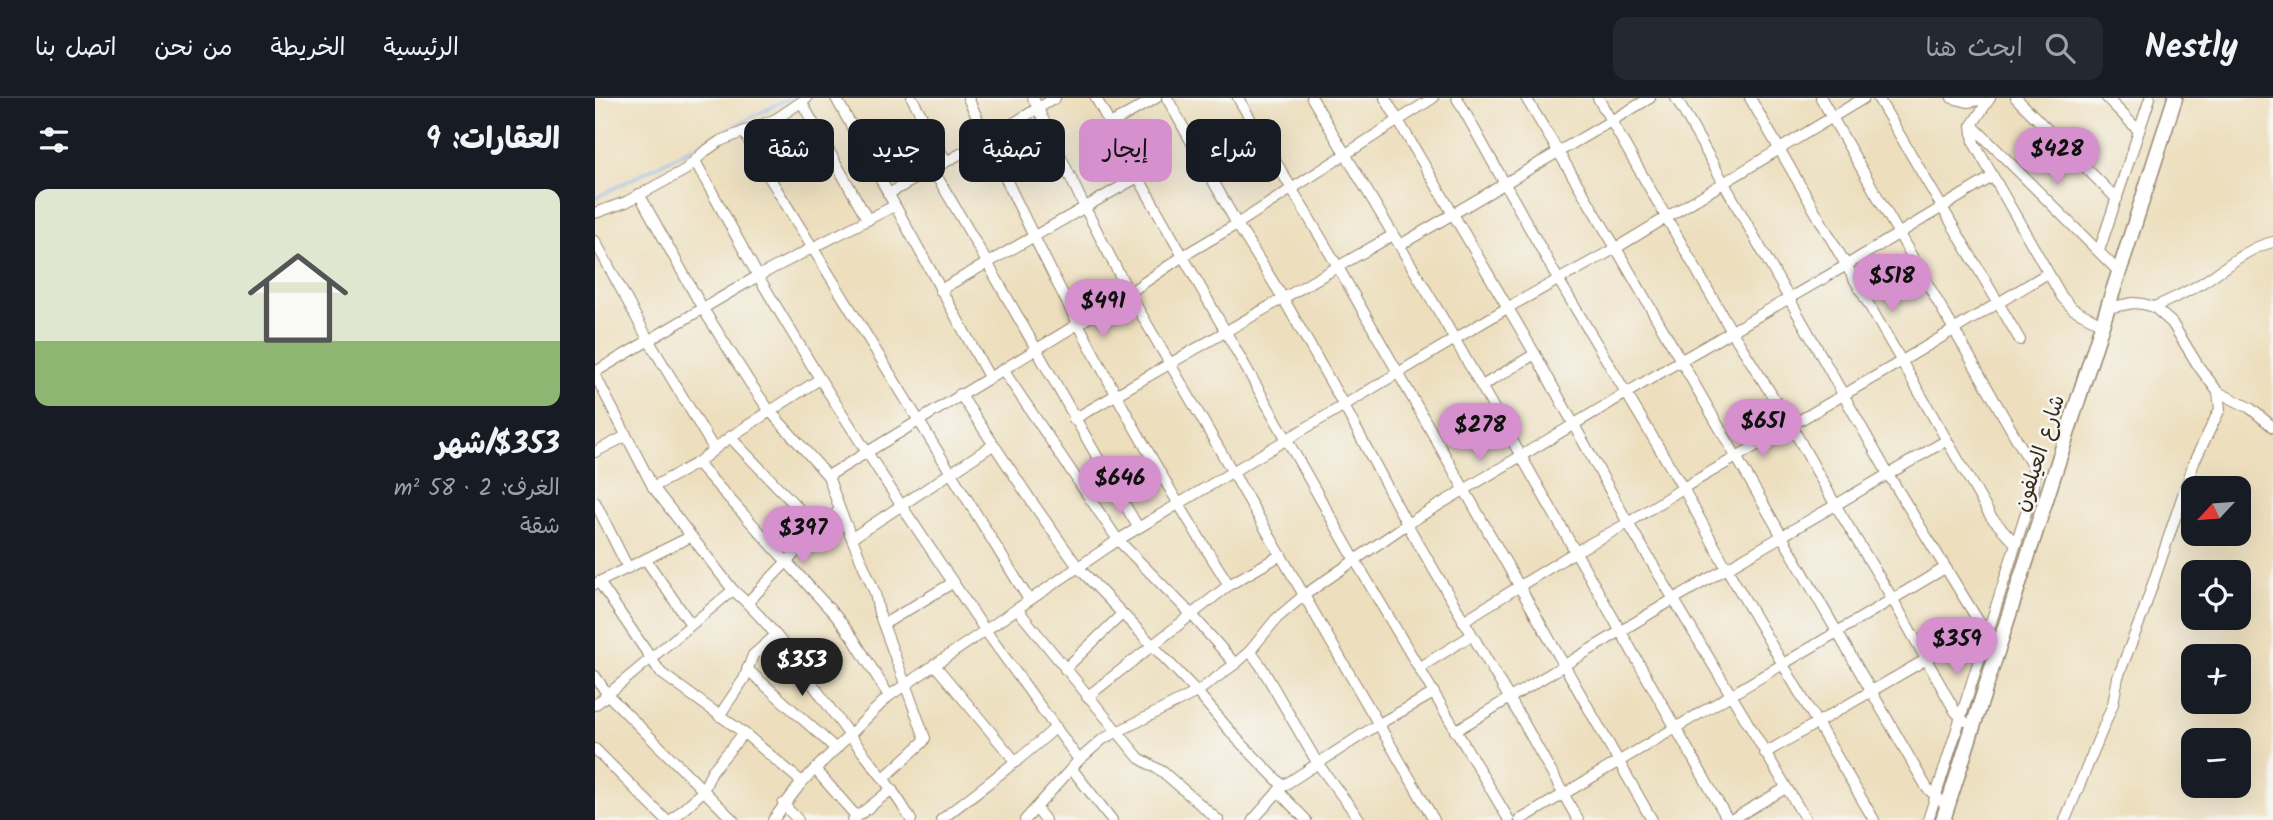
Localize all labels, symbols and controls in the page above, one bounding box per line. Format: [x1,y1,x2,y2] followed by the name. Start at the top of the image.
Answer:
[1613,17,2103,80] search box
[2145,22,2238,75] text: Nestly
[1925,28,2023,70] text: ابحث هنا
[35,29,116,68] text: اتصل بنا
[154,29,233,68] text: من نحن
[271,29,345,68] text: الخريطة
[383,29,459,68] text: الرئيسية
[2041,29,2079,67] icon: search
[425,116,560,164] text: العقارات: 9
[744,119,834,182] chip: شقة
[848,119,945,182] chip: جديد
[959,119,1065,182] chip: تصفية
[1079,119,1172,182] chip: إيجار
[1186,119,1281,182] chip: شراء
[35,121,73,159] icon: filters
[2016,127,2098,187] pin: $428
[2030,132,2084,168] text: $428
[235,235,361,361] icon: home
[1851,254,1933,314] pin: $518
[1869,259,1915,295] text: $518
[1062,280,1144,339] pin: $491
[1081,284,1125,320] text: $491
[2006,391,2075,516] street label: شارع العيلفون
[1722,400,1804,459] pin: $651
[1439,404,1521,463] pin: $278
[1741,404,1785,440] text: $651
[1454,408,1506,444] text: $278
[436,421,560,469] text: $353/شهر
[1079,456,1161,516] pin: $646
[1094,461,1146,497] text: $646
[394,471,560,507] text: الغرف: 2 · 58 m²
[2181,476,2251,546] north arrow
[2181,476,2251,798] map controls
[762,506,844,566] pin: $397
[520,509,560,545] text: شقة
[779,511,827,547] text: $397
[2181,560,2251,630] button: locate
[1916,618,1998,677] pin: $359
[1932,622,1982,658] text: $359
[761,638,843,698] pin: $353
[777,643,827,679] text: $353
[2181,644,2251,714] button: +
[2181,728,2251,798] button: −

